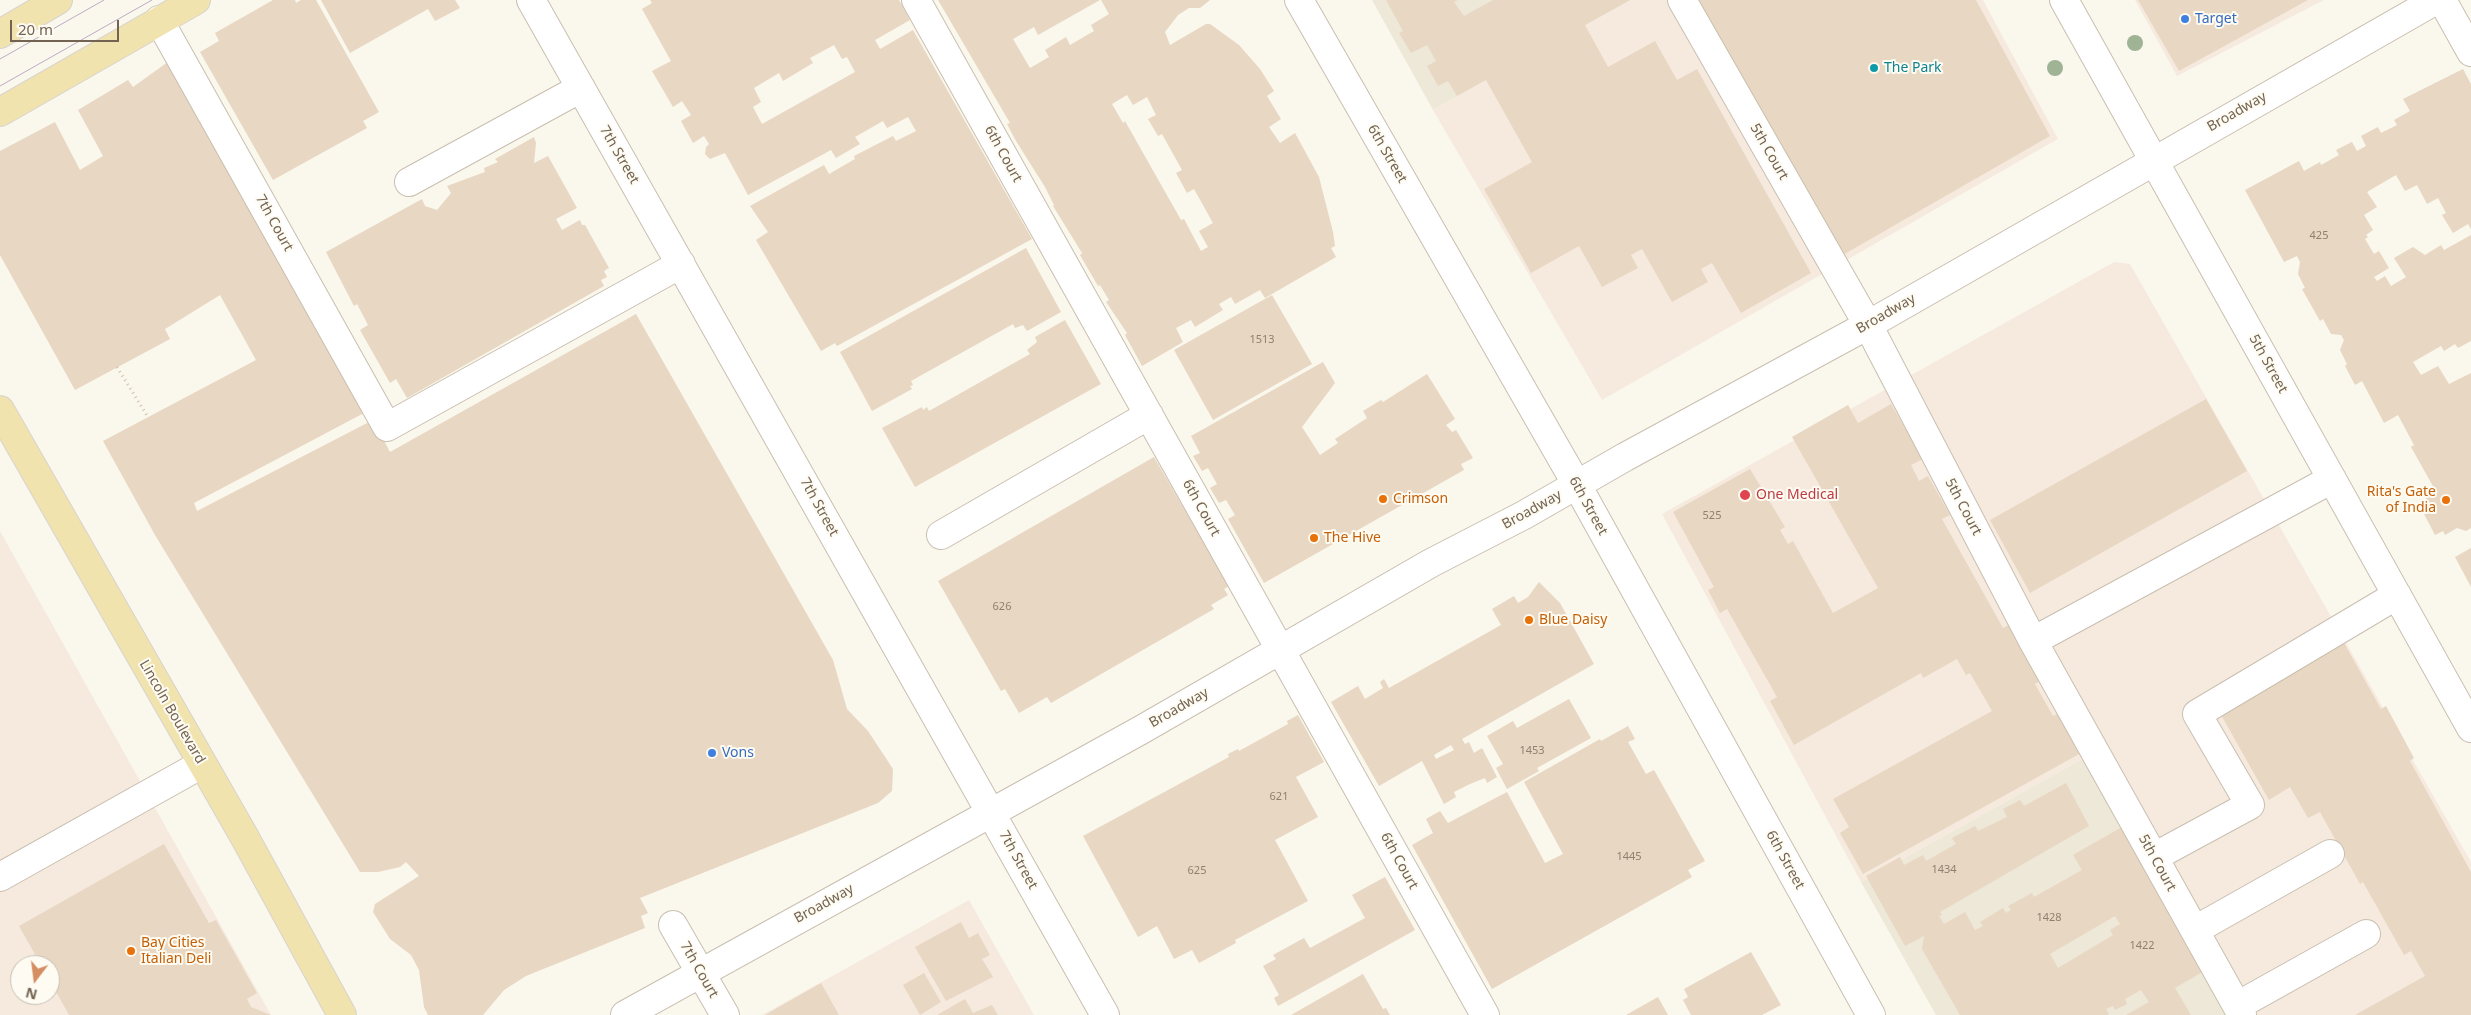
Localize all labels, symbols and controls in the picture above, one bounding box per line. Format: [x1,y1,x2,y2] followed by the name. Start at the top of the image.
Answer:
[12,10,121,42] scale bar
[2195,11,2237,27] place label: Target
[2179,13,2191,25] marker: Target
[18,19,53,39] text: 20 m
[1884,60,1942,76] place label: The Park
[1868,62,1880,74] marker: The Park
[2204,88,2270,136] street label: Broadway
[1746,121,1792,183] street label: 5th Court
[1364,122,1410,186] street label: 6th Street
[596,123,642,187] street label: 7th Street
[981,123,1025,185] street label: 6th Court
[252,192,296,254] street label: 7th Court
[2310,229,2328,243] house number: 425
[1853,290,1919,338] street label: Broadway
[2245,332,2291,396] street label: 5th Street
[1249,333,1275,347] house number: 1513
[1565,474,1611,538] street label: 6th Street
[796,475,842,539] street label: 7th Street
[1941,476,1985,538] street label: 5th Court
[1179,477,1223,539] street label: 6th Court
[2367,484,2436,516] place label: Rita's Gate of India
[1499,487,1565,533] street label: Broadway
[1756,487,1838,503] place label: One Medical
[1738,488,1752,502] marker: One Medical
[1393,491,1448,507] place label: Crimson
[1377,493,1389,505] marker: Crimson
[2440,494,2452,506] marker: Rita's Gate of India
[1703,509,1721,523] house number: 525
[1324,530,1381,546] place label: The Hive
[1308,532,1320,544] marker: The Hive
[993,600,1011,614] house number: 626
[1539,612,1607,628] place label: Blue Daisy
[1523,614,1535,626] marker: Blue Daisy
[135,657,209,767] street label: Lincoln Boulevard
[1146,684,1212,732] street label: Broadway
[1519,744,1545,758] house number: 1453
[722,745,754,761] place label: Vons
[706,747,718,759] marker: Vons
[1270,790,1288,804] house number: 621
[995,828,1041,892] street label: 7th Street
[1762,828,1808,892] street label: 6th Street
[1377,830,1421,892] street label: 6th Court
[2135,832,2179,894] street label: 5th Court
[1616,850,1642,864] house number: 1445
[1931,863,1957,877] house number: 1434
[1188,864,1206,878] house number: 625
[791,881,857,927] street label: Broadway
[2036,911,2062,925] house number: 1428
[141,935,211,968] place label: Bay Cities Italian Deli
[676,939,722,1001] street label: 7th Court
[2129,939,2155,953] house number: 1422
[125,945,137,957] marker: Bay Cities Italian Deli
[10,955,60,1005] north arrow
[23,983,39,1005] text: N

